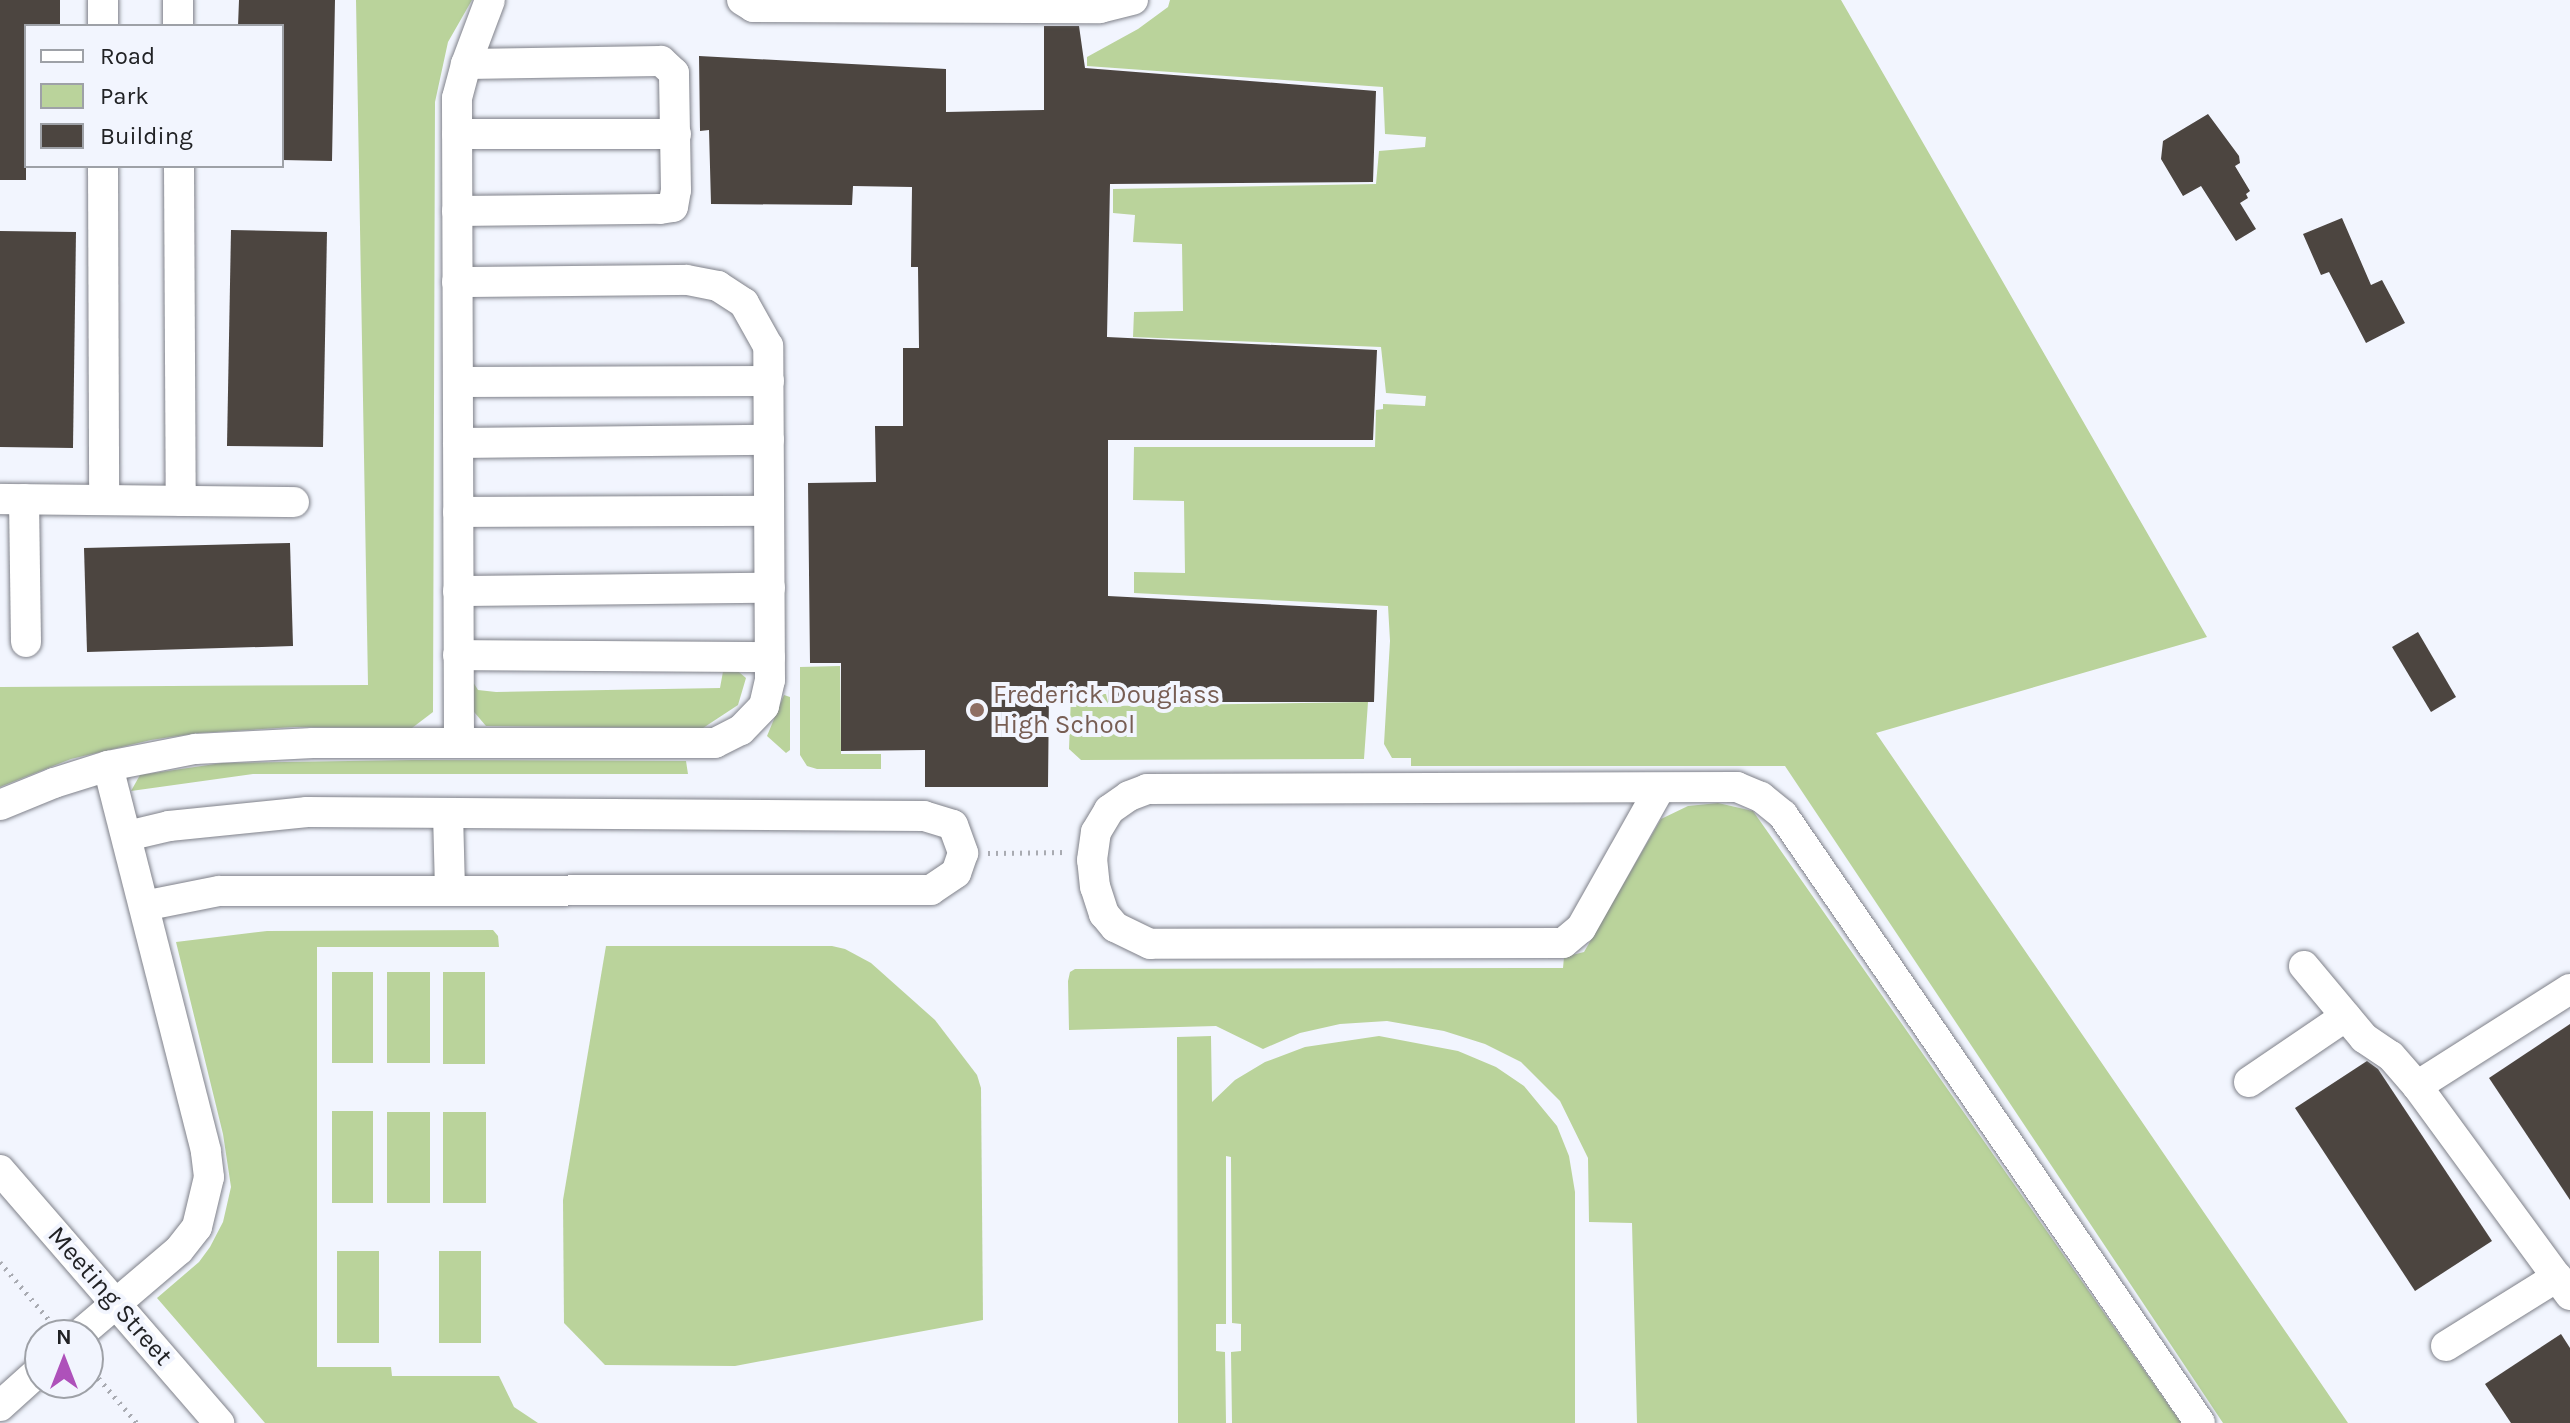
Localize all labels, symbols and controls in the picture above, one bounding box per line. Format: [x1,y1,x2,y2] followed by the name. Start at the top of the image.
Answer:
[24,24,284,168] legend
[100,42,155,70] text: Road
[100,82,149,110] text: Park
[100,122,193,150] text: Building
[993,679,1220,740] place label: Frederick Douglass High School
[968,701,986,719] marker: Frederick Douglass High School
[41,1220,179,1372] street label: Meeting Street
[24,1319,104,1399] north arrow
[56,1324,72,1350] text: N

